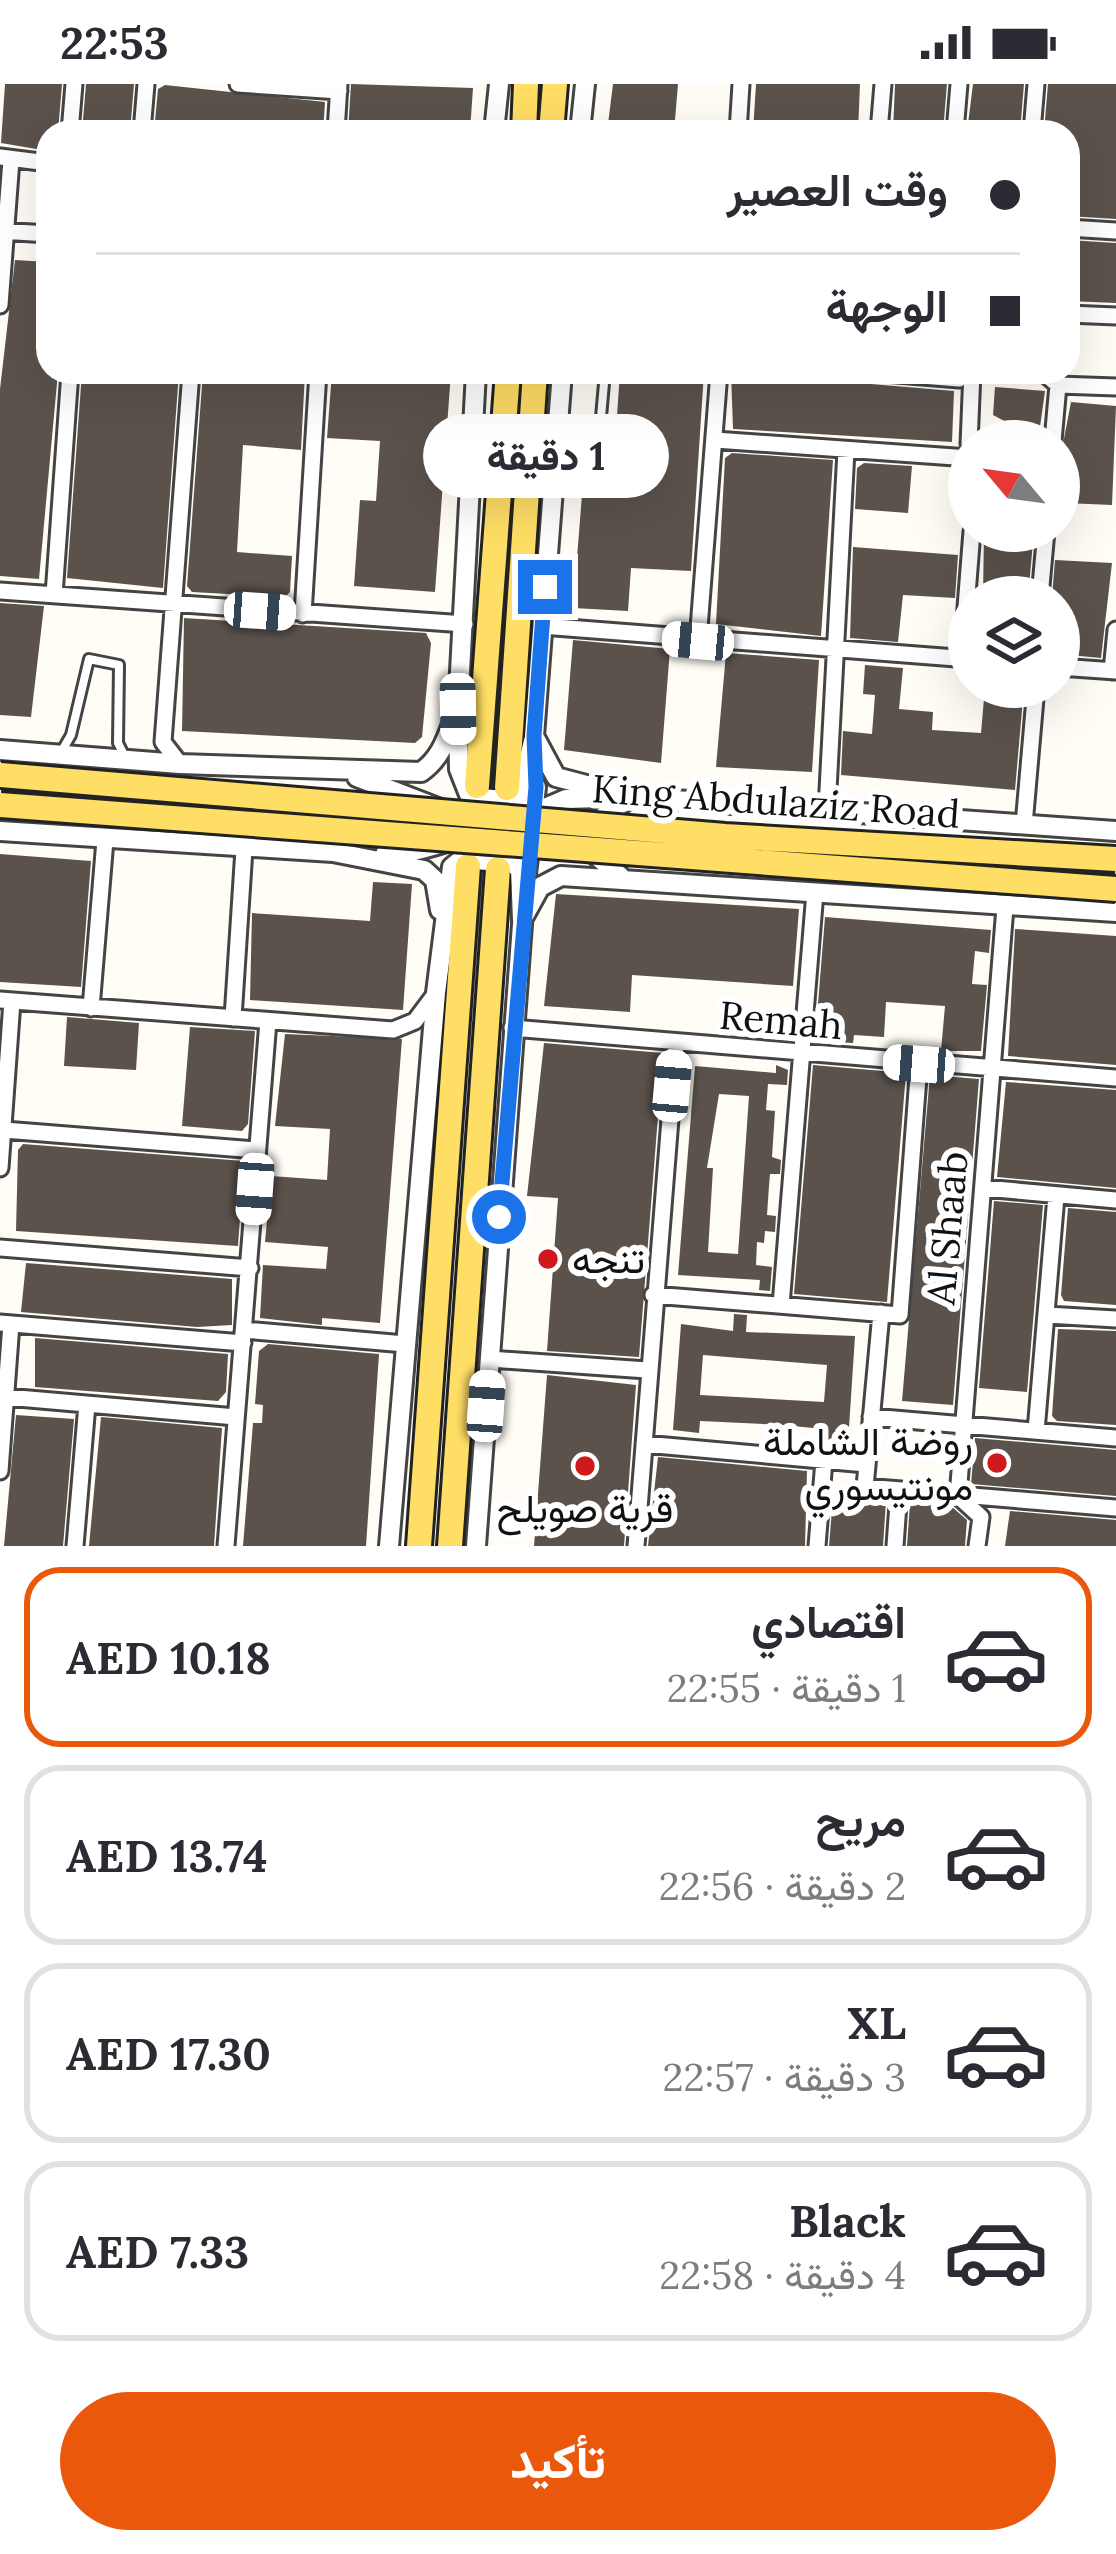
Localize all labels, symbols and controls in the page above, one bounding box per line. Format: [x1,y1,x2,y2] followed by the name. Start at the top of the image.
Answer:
[60,14,169,71] text: 22:53
[727,161,948,218] text: وقت العصير
[826,277,948,334] text: الوجهة
[422,413,668,497] callout: 1 دقيقة
[948,420,1080,552] north arrow
[948,420,1080,708] map controls
[487,431,605,481] text: 1 دقيقة
[518,560,572,614] route end
[948,576,1080,708] button: layers
[223,591,297,631] car
[661,620,735,662] car
[439,673,477,745] car
[590,763,962,839] street label: King Abdulaziz Road
[717,990,845,1050] street label: Remah
[882,1044,956,1084] car
[651,1049,693,1123] car
[915,1149,979,1308] street label: Al Shaab
[235,1152,275,1226] car
[472,1190,526,1244] route start
[572,1234,645,1284] place label: تنجه
[535,1246,561,1272] marker: تنجه
[466,1369,506,1443] car
[763,1416,973,1518] place label: روضة الشاملة مونتيسوري
[984,1450,1010,1476] marker: روضة الشاملة مونتيسوري
[572,1453,598,1479] marker: قرية صويلح
[497,1483,673,1536] place label: قرية صويلح
[751,1593,906,1650] text: اقتصادي
[942,1603,1050,1711] icon: car
[66,1629,271,1686] text: AED 10.18
[667,1663,906,1713] text: 1 دقيقة · 22:55
[815,1791,906,1848] text: مريح
[942,1801,1050,1909] icon: car
[66,1827,268,1884] text: AED 13.74
[659,1861,906,1911] text: 2 دقيقة · 22:56
[847,1994,906,2051] text: XL
[942,1999,1050,2107] icon: car
[66,2025,271,2082] text: AED 17.30
[663,2052,906,2102] text: 3 دقيقة · 22:57
[789,2192,906,2249] text: Black
[942,2197,1050,2305] icon: car
[66,2223,249,2280] text: AED 7.33
[659,2250,906,2300] text: 4 دقيقة · 22:58
[60,2392,1056,2530] button: تأكيد

